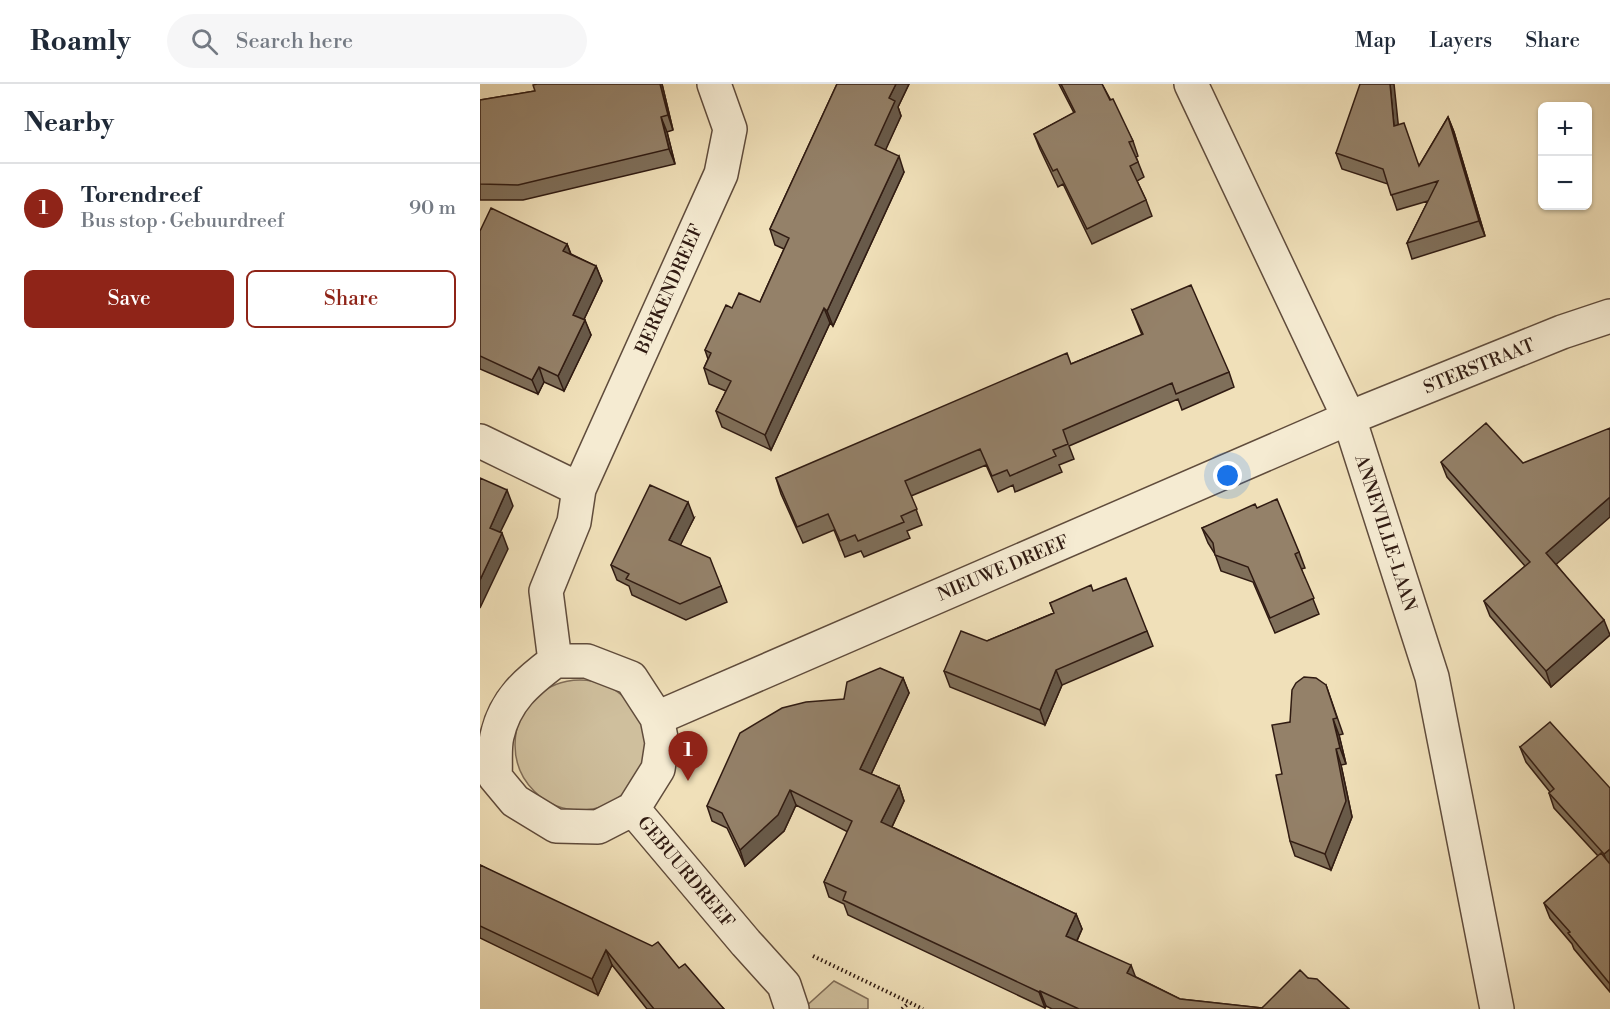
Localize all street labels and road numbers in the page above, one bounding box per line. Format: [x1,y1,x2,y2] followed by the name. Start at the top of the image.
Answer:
[630,221,708,359] street label: BERKENDREEF
[1420,334,1539,399] street label: STERSTRAAT
[1349,451,1422,615] street label: ANNEVILLE-LAAN
[934,530,1073,607] street label: NIEUWE DREEF
[632,812,739,933] street label: GEBUURDREEF

